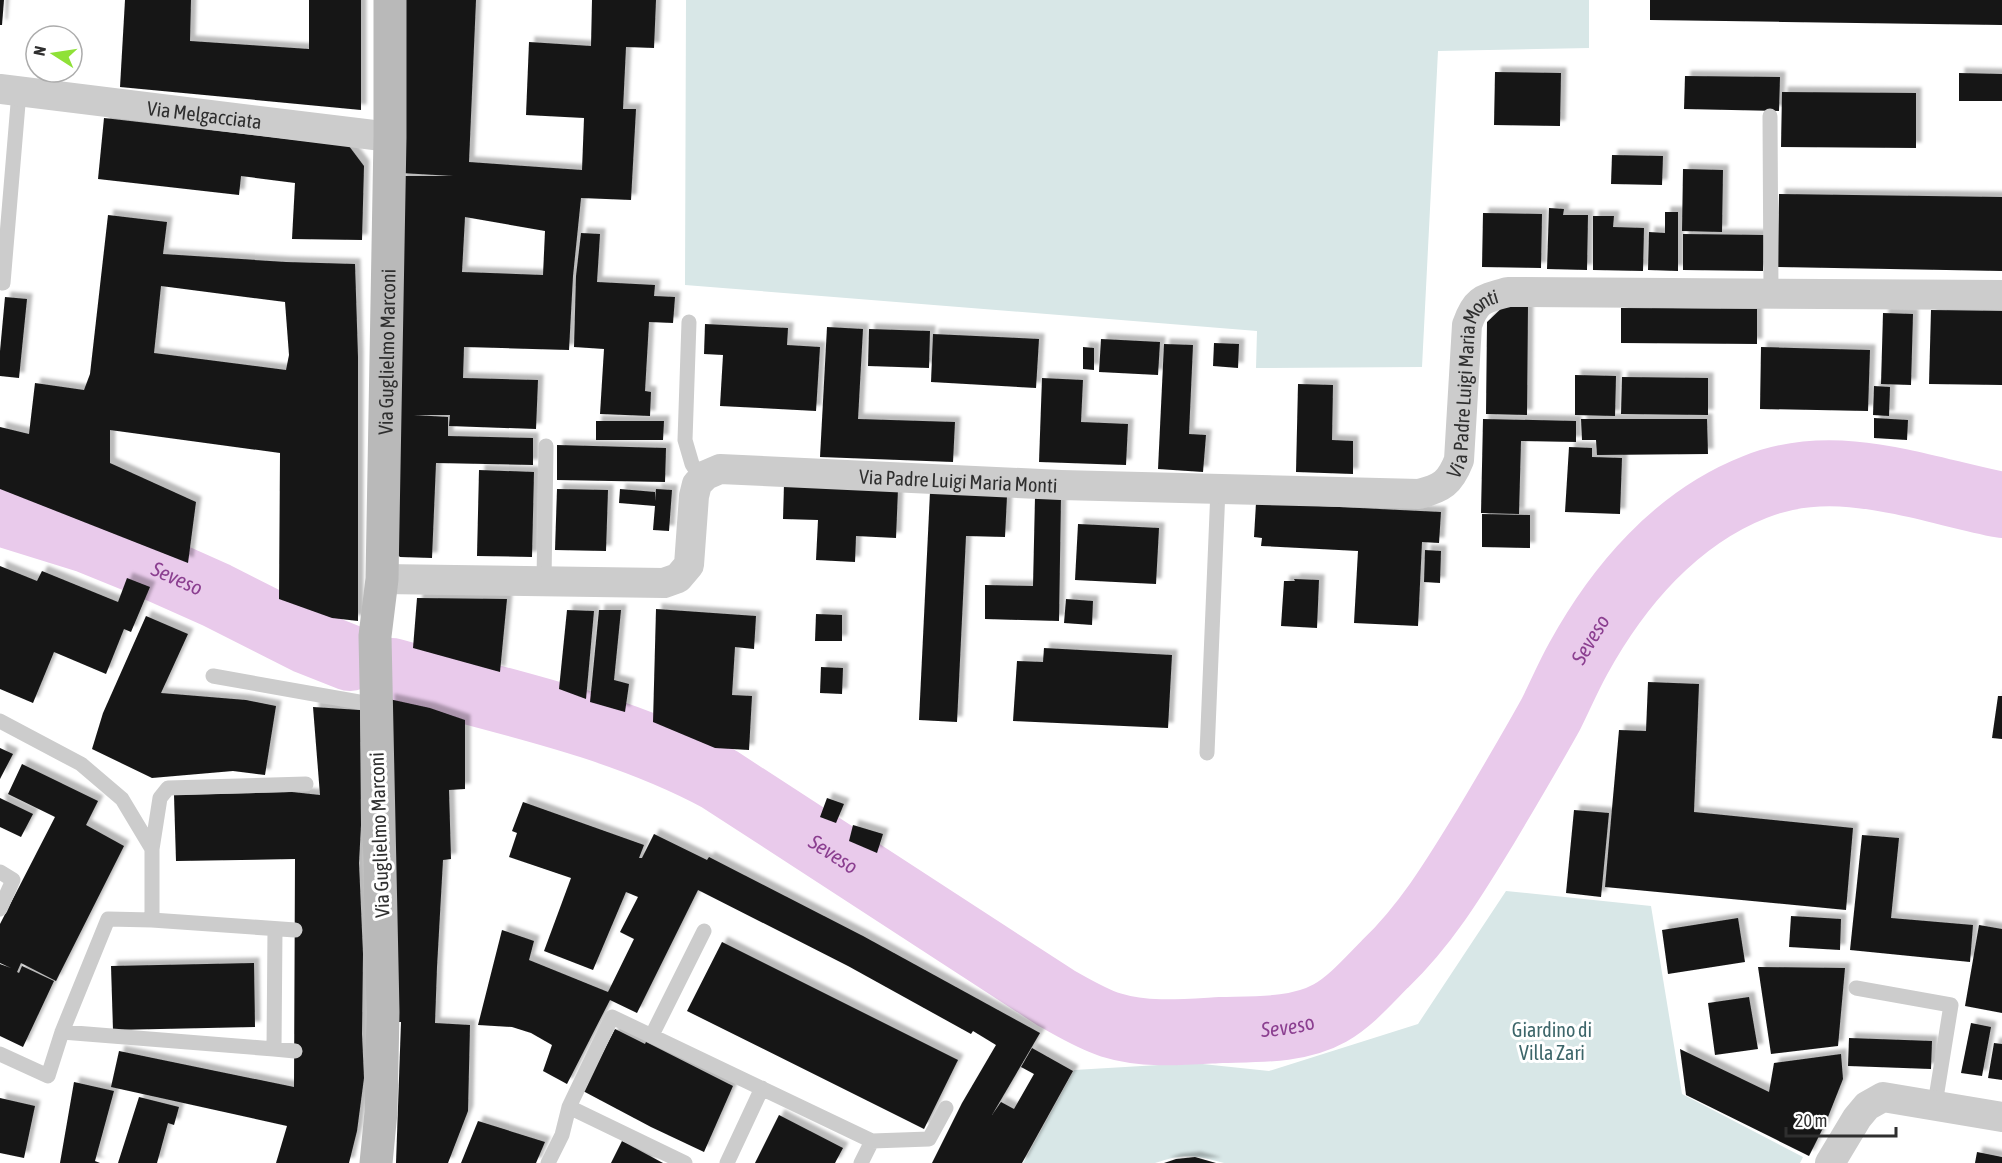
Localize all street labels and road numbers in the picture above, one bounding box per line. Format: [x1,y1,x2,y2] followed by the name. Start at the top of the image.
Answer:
[146,96,263,133] street label: Via Melgacciata
[373,269,399,435] street label: Via Guglielmo Marconi
[1441,284,1501,482] street label: Via Padre Luigi Maria Monti
[859,464,1058,496] street label: Via Padre Luigi Maria Monti
[365,752,393,918] street label: Via Guglielmo Marconi

